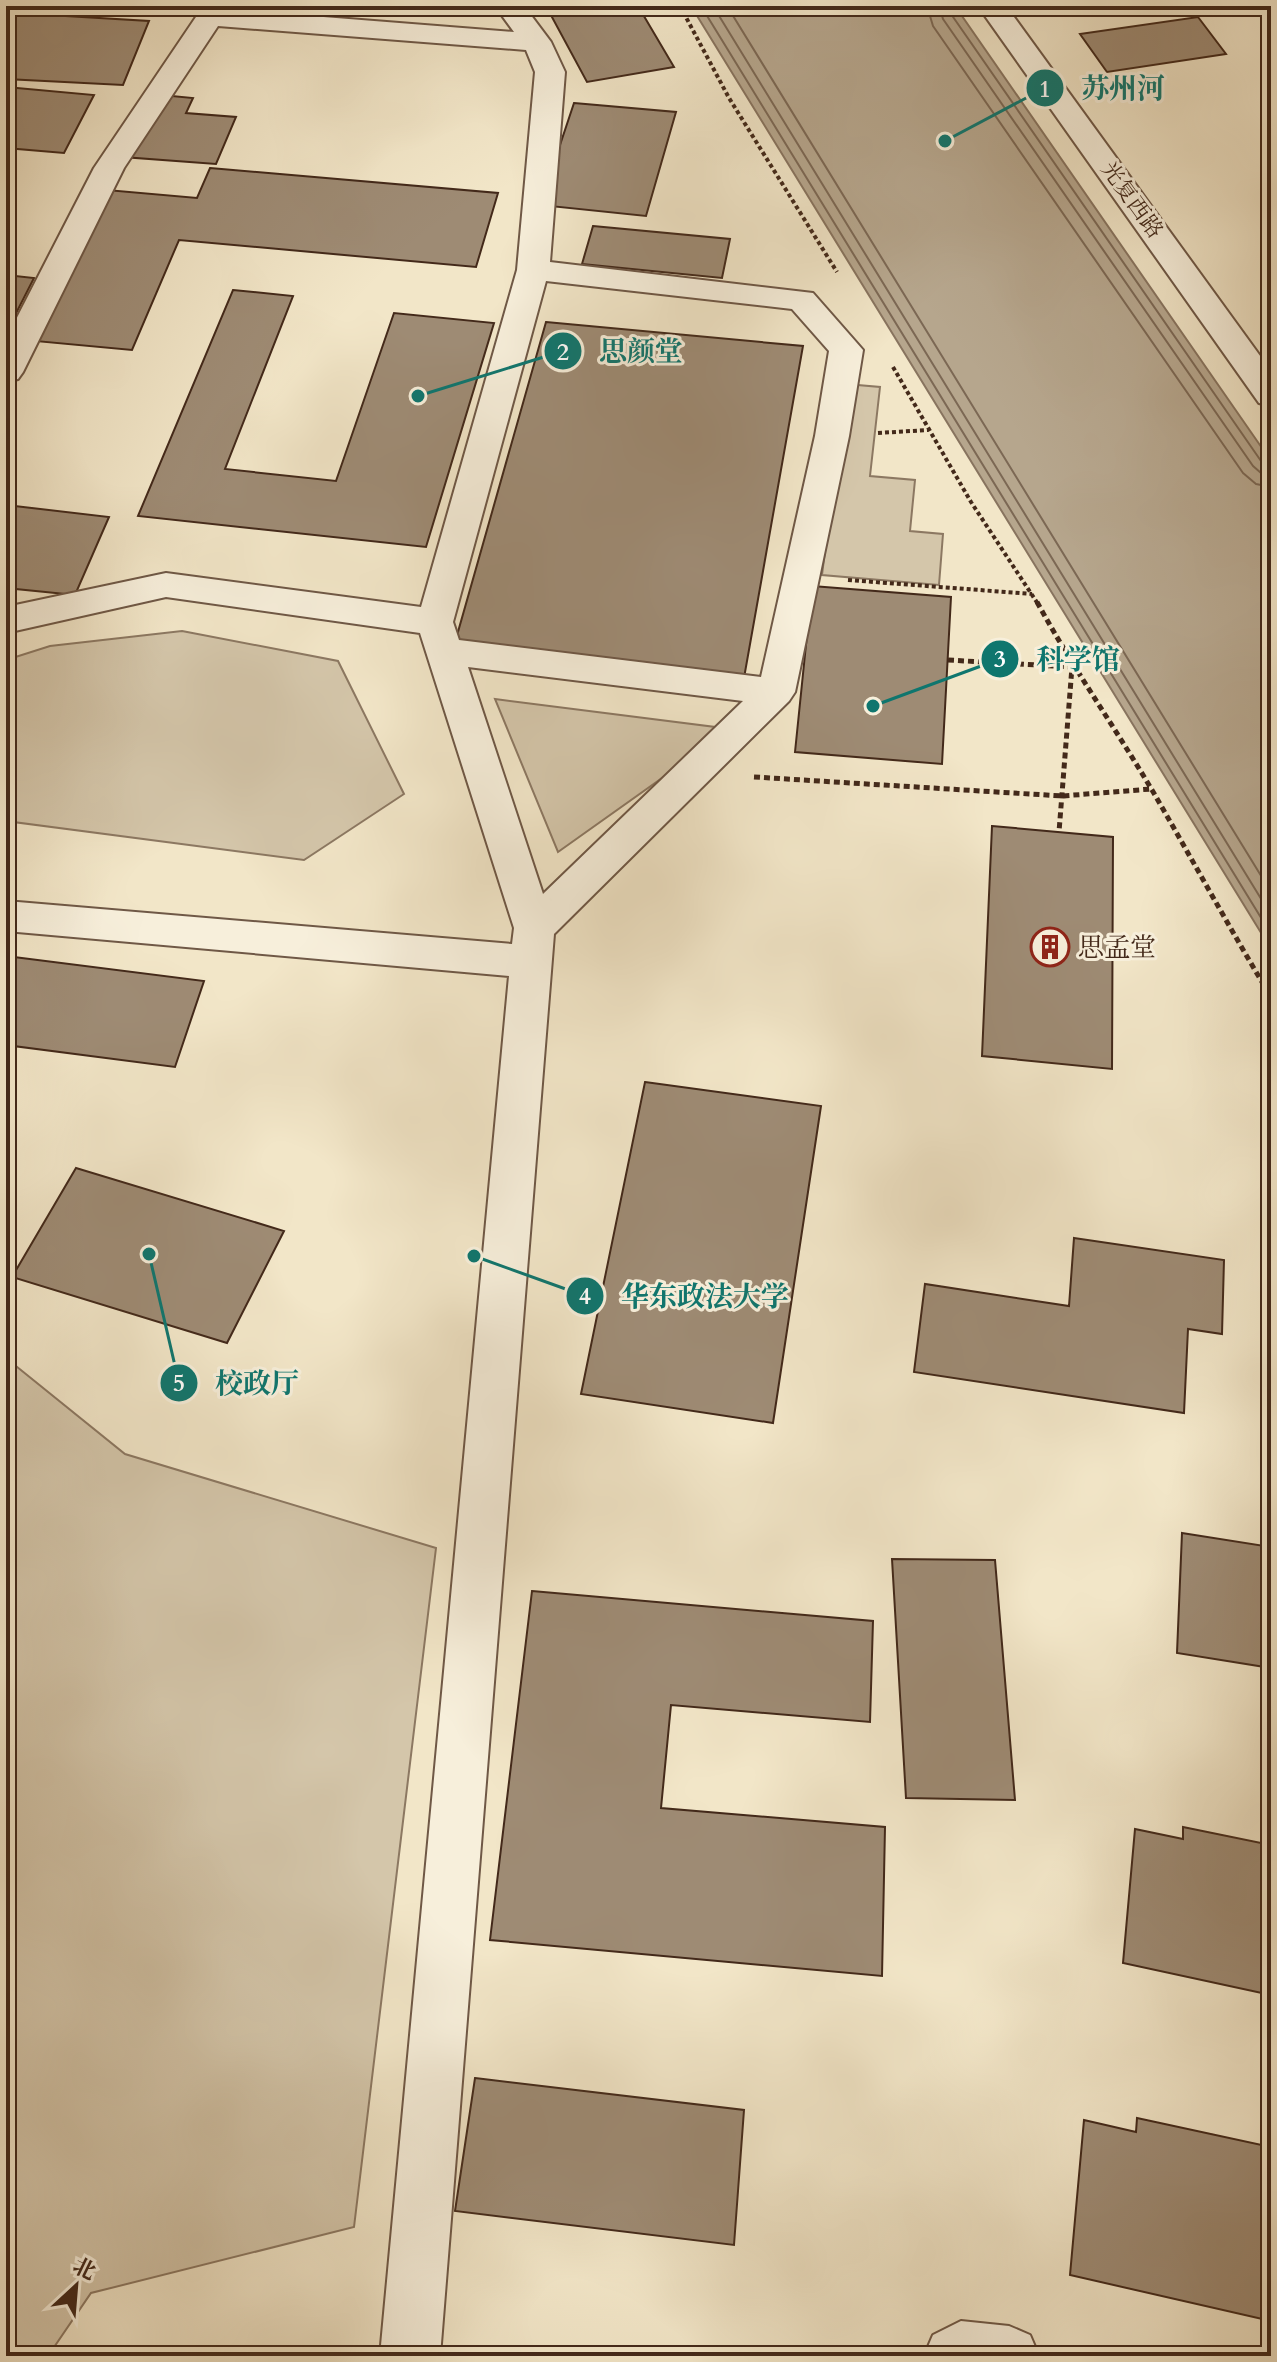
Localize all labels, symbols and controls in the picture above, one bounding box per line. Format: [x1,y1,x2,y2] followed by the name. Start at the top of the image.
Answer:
[1025,62,1181,114] callout: 苏州河
[1081,70,1165,108] text: 苏州河
[1039,73,1051,106] text: 1
[1094,156,1170,244] street label: 光复西路
[543,325,699,377] callout: 思颜堂
[599,333,683,371] text: 思颜堂
[557,336,569,369] text: 2
[980,633,1136,685] callout: 科学馆
[1036,641,1120,679] text: 科学馆
[994,643,1006,676] text: 3
[1029,926,1071,968] building icon: 思孟堂
[1078,930,1156,965] place label: 思孟堂
[565,1270,805,1322] callout: 华东政法大学
[621,1278,789,1316] text: 华东政法大学
[579,1280,591,1313] text: 4
[159,1357,315,1409] callout: 校政厅
[215,1365,299,1403] text: 校政厅
[173,1367,185,1400] text: 5
[36,2246,116,2326] north arrow
[68,2251,101,2287] text: 北

